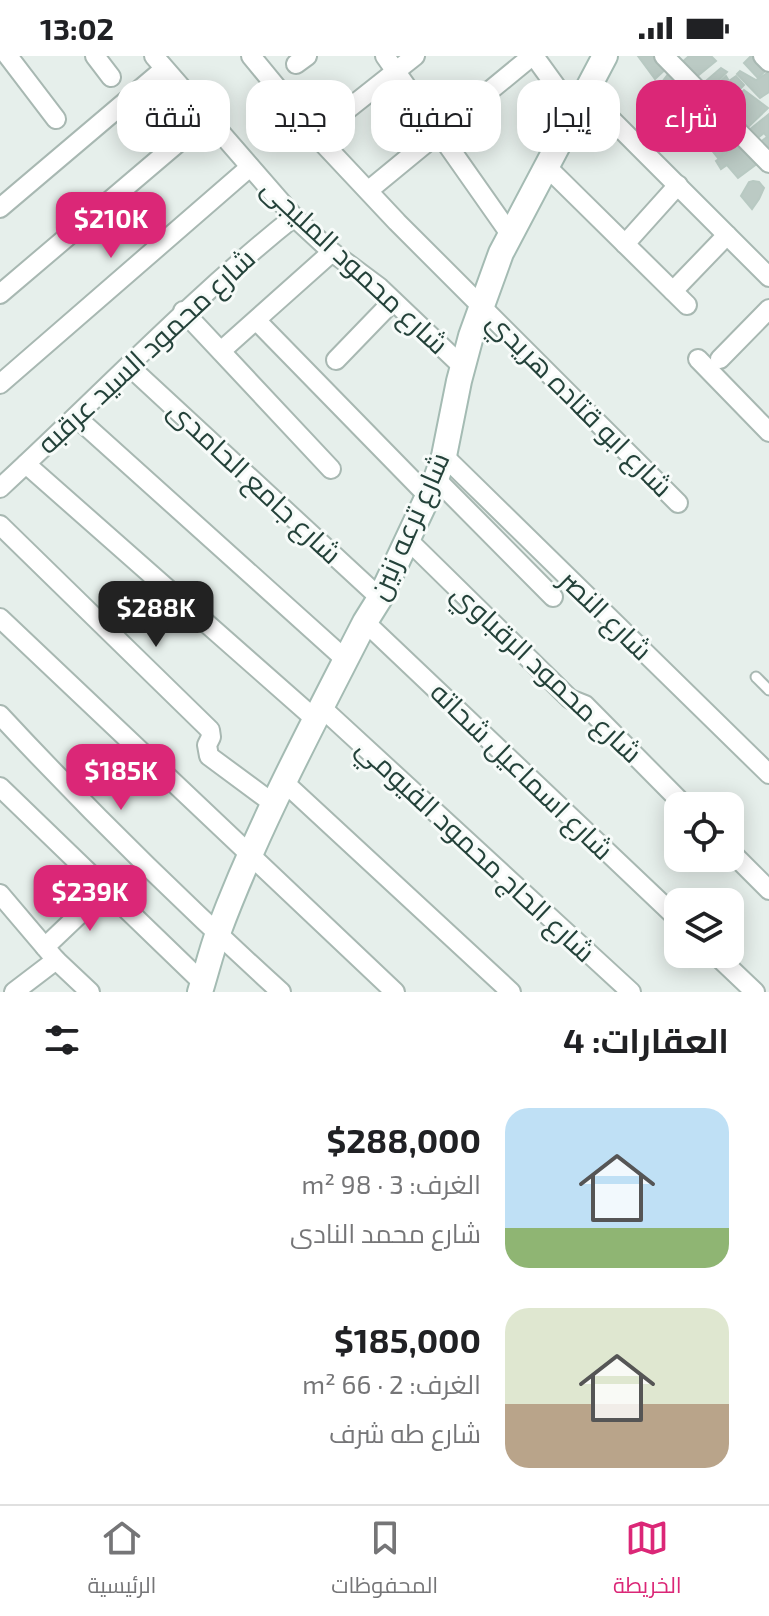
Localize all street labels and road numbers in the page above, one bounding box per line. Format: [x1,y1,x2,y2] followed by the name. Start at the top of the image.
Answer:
[253,170,456,363] street label: شارع محمود المليجى
[29,241,263,462] street label: شارع محمود السيد عرقبه
[477,304,680,507] street label: شارع ابو قتاده هريدي
[160,392,349,572] street label: شارع جامع الحامدى
[360,447,458,606] street label: شارع ترعه زنين
[550,561,660,669] street label: شارع النصر
[441,575,650,774] street label: شارع محمود الرقباوي
[422,674,621,868] street label: شارع اسماعيل شحاته
[346,730,603,973] street label: شارع الحاج محمود الفيومي

